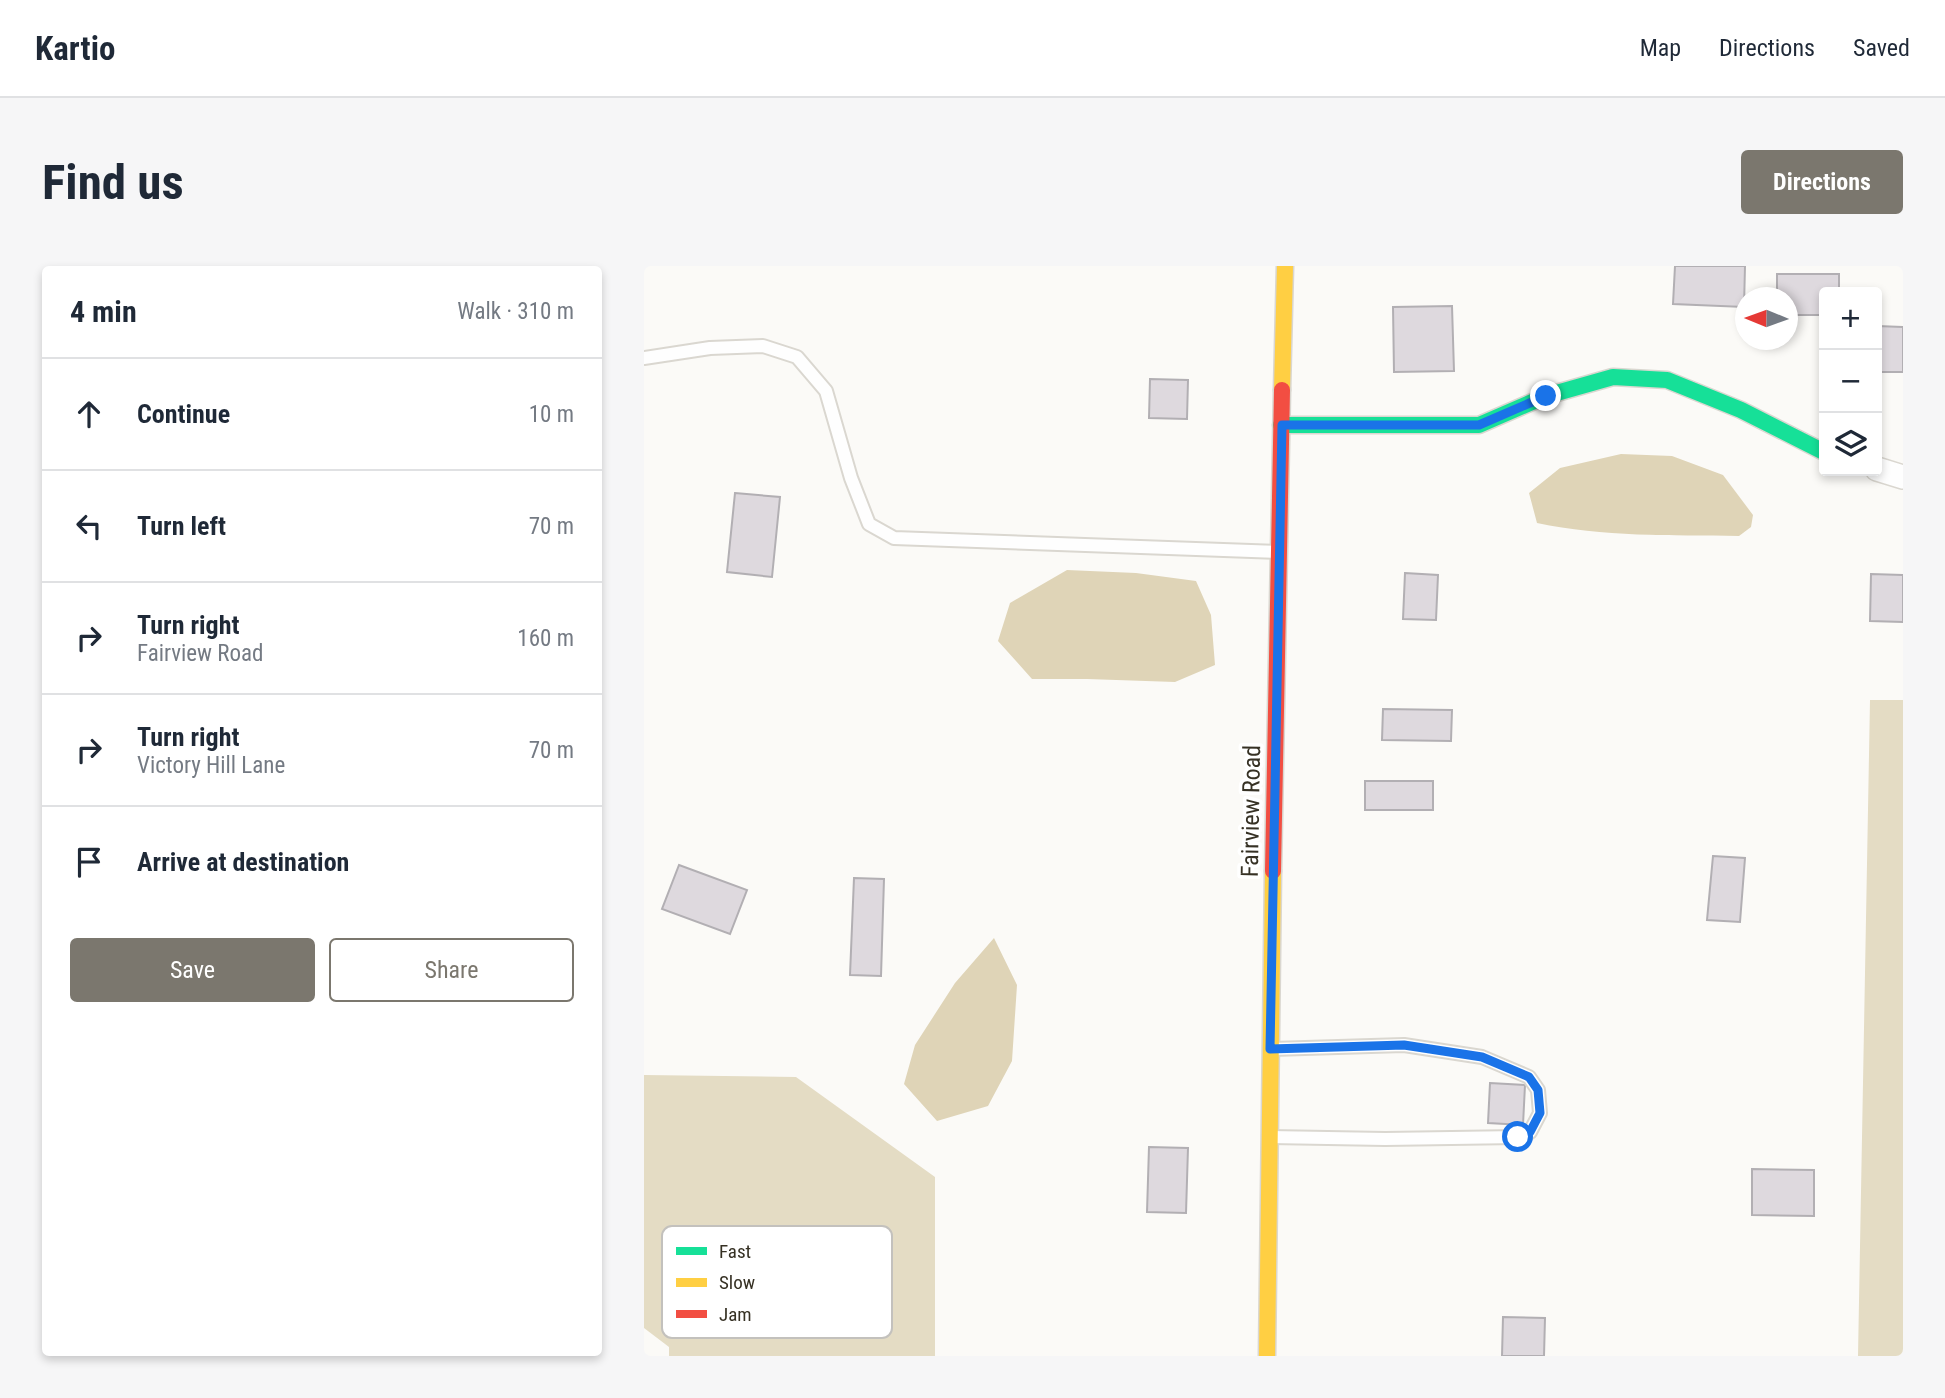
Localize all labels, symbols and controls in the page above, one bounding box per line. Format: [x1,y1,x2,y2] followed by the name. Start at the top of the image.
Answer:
[35,29,115,68] text: Kartio
[1640,34,1681,62] text: Map
[1719,34,1815,62] text: Directions
[1853,34,1910,62] text: Saved
[1741,150,1903,214] button: Directions
[42,154,184,211] text: Find us
[1735,287,1798,350] north arrow
[1819,287,1882,476] map controls
[1819,287,1882,350] button: +
[70,294,137,329] text: 4 min
[457,298,574,325] text: Walk · 310 m
[1819,350,1882,413] button: −
[1530,380,1561,411] route end
[70,395,108,433] icon: ahead
[137,399,230,429] text: Continue
[529,401,574,428] text: 10 m
[1819,413,1882,476] button: layers
[70,507,108,545] icon: left
[137,511,226,541] text: Turn left
[529,513,574,540] text: 70 m
[137,610,239,640] text: Turn right
[70,619,108,657] icon: right
[517,625,574,652] text: 160 m
[137,640,264,667] text: Fairview Road
[137,722,239,752] text: Turn right
[70,731,108,769] icon: right
[529,737,574,764] text: 70 m
[1236,745,1266,877] street label: Fairview Road
[137,752,285,779] text: Victory Hill Lane
[70,843,108,881] icon: arrive
[137,847,349,877] text: Arrive at destination
[70,938,315,1002] button: Save
[329,938,574,1002] button: Share
[1502,1121,1533,1152] route start
[662,1226,892,1338] legend
[719,1240,751,1263] text: Fast
[719,1271,755,1294] text: Slow
[719,1303,752,1326] text: Jam

